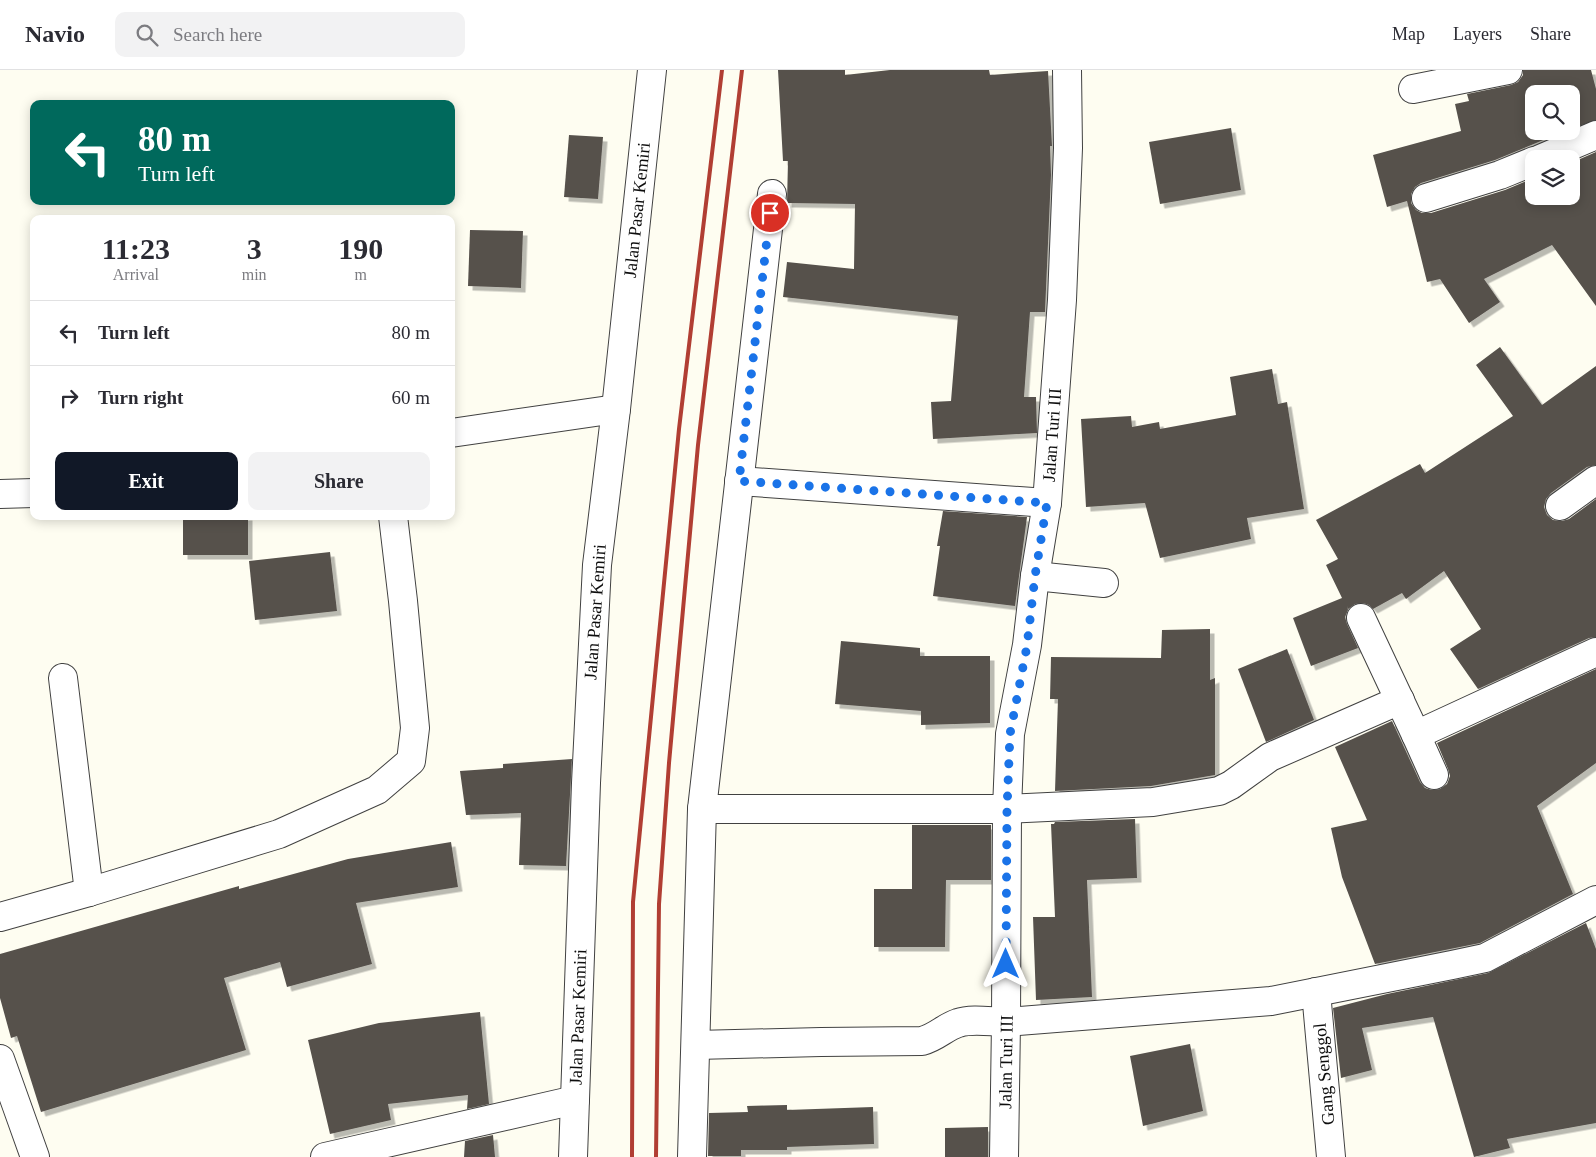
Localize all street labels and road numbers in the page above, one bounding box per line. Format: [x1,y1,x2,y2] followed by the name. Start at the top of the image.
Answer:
[620,141,654,279] street label: Jalan Pasar Kemiri
[1039,387,1065,483] street label: Jalan Turi III
[580,543,610,681] street label: Jalan Pasar Kemiri
[566,949,590,1085] street label: Jalan Pasar Kemiri
[995,1015,1017,1109] street label: Jalan Turi III
[1310,1022,1338,1126] street label: Gang Senggol

